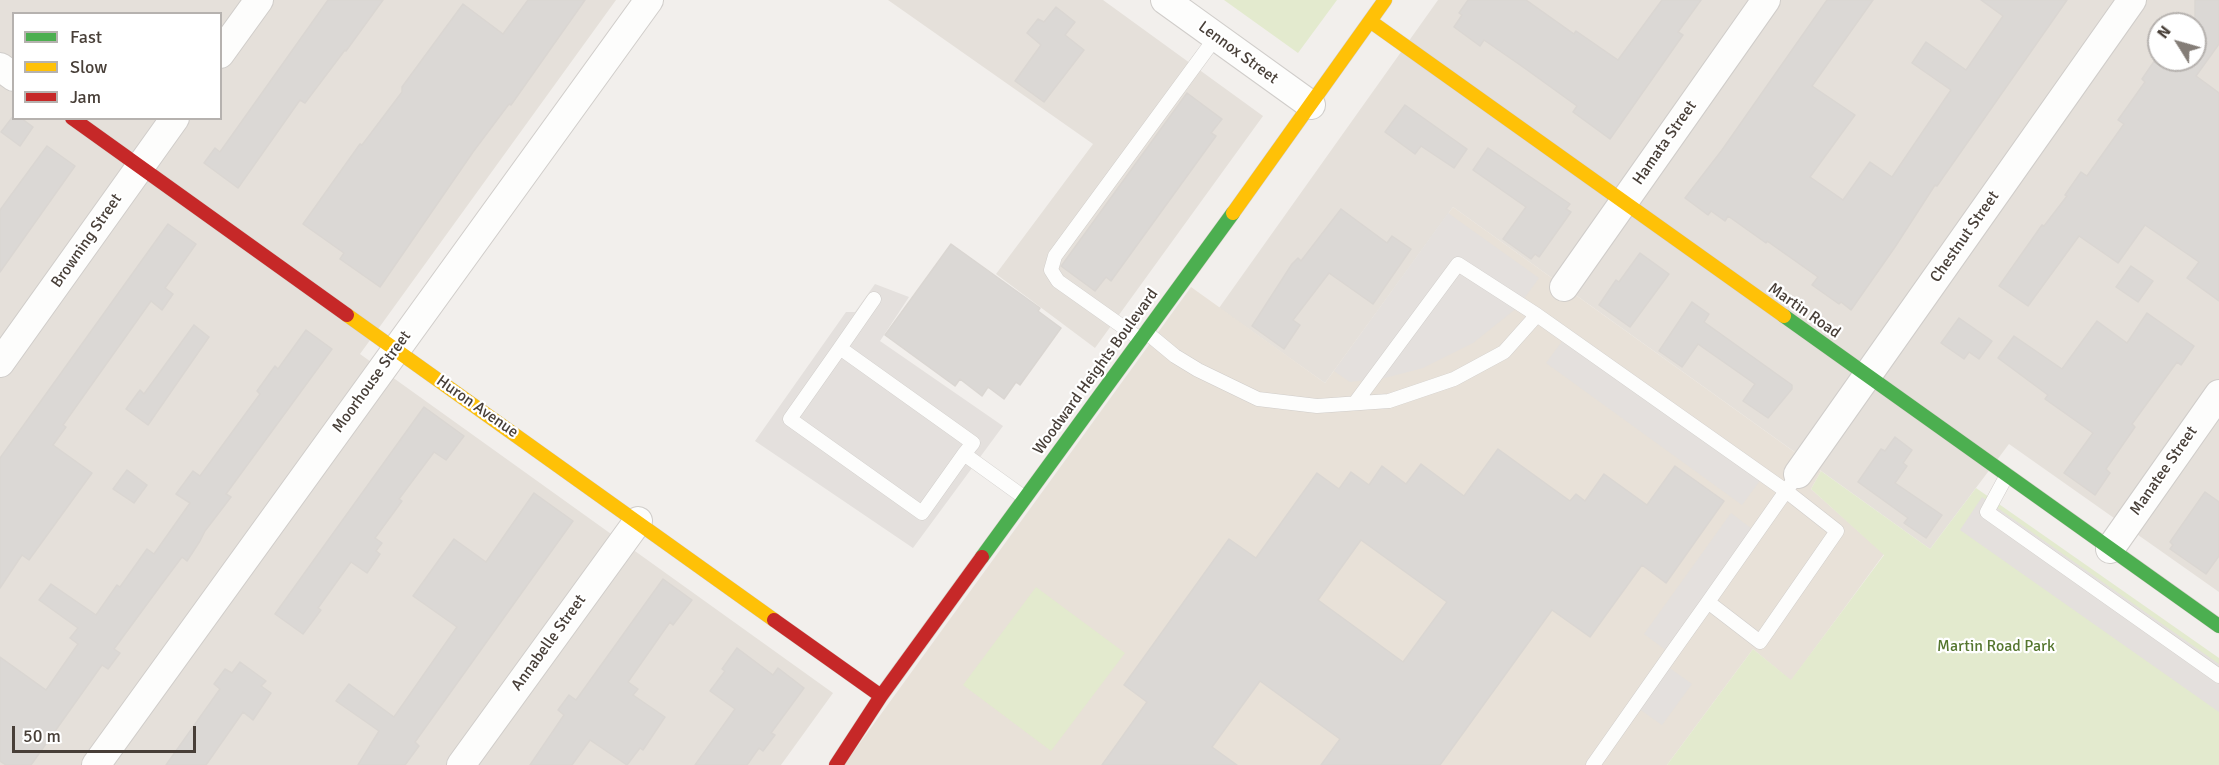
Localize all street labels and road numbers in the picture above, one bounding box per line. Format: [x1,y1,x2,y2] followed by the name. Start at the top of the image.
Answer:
[1194,18,1282,88] street label: Lennox Street
[1629,97,1701,189] street label: Hamata Street
[1926,188,2004,286] street label: Chestnut Street
[48,190,126,292] street label: Browning Street
[1764,279,1844,343] street label: Martin Road
[1029,285,1163,459] street label: Woodward Heights Boulevard
[329,327,415,437] street label: Moorhouse Street
[432,372,522,442] street label: Huron Avenue
[2126,423,2202,519] street label: Manatee Street
[508,591,590,695] street label: Annabelle Street

